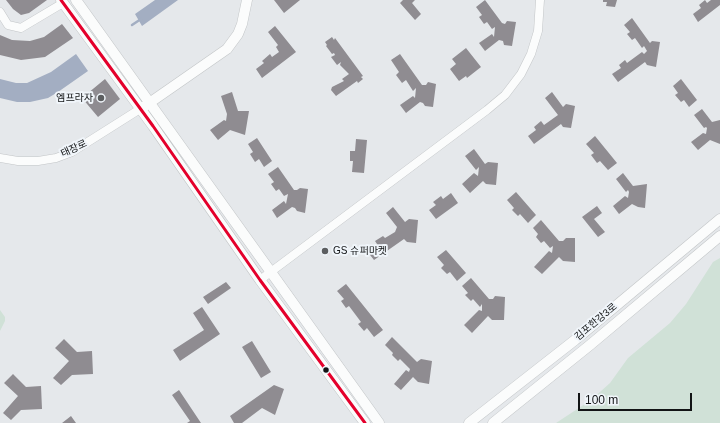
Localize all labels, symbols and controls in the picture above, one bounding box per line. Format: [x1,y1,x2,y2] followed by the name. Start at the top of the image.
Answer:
[56,92,93,104] place label: 엠프라자
[96,93,106,103] marker: 엠프라자
[59,138,89,160] street label: 태장로
[333,245,387,257] place label: GS 슈퍼마켓
[320,246,330,256] marker: GS 슈퍼마켓
[572,301,620,343] street label: 김포한강3로
[321,365,331,375] unlabelled marker
[580,385,694,411] scale bar
[585,393,618,407] text: 100 m

